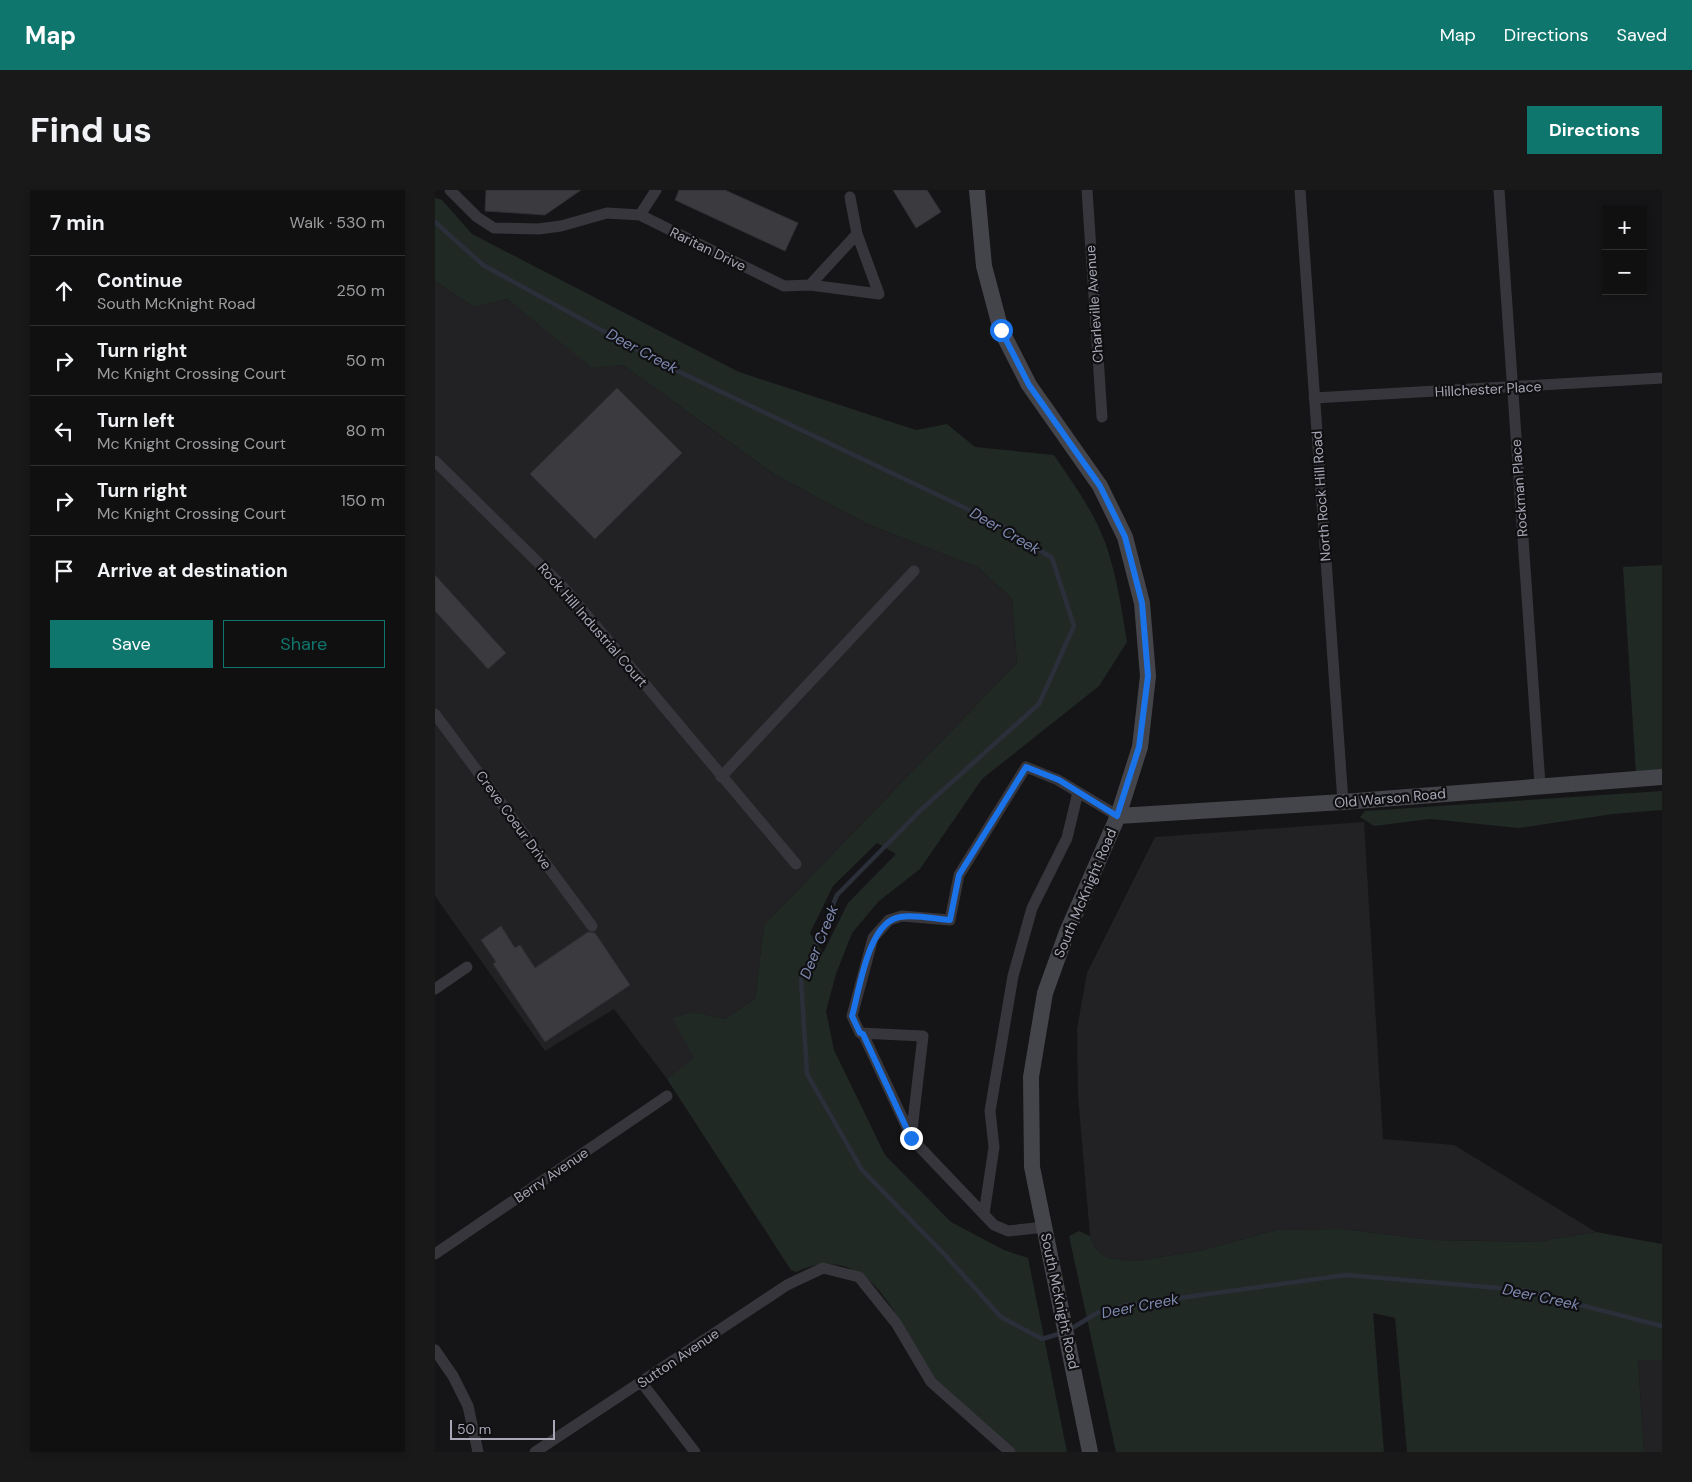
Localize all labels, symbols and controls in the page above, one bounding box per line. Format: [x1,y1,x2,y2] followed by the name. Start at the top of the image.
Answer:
[25,20,76,51] text: Map
[1440,23,1476,47] text: Map
[1504,23,1589,47] text: Directions
[1617,23,1667,47] text: Saved
[1527,106,1662,154] button: Directions
[30,107,152,153] text: Find us
[1602,205,1647,295] map controls
[1602,205,1647,250] button: +
[50,209,105,237] text: 7 min
[290,212,385,233] text: Walk · 530 m
[667,223,749,275] street label: Raritan Drive
[1081,245,1107,363] street label: Charleville Avenue
[1602,250,1647,295] button: −
[97,268,183,293] text: Continue
[50,277,78,305] icon: ahead
[337,280,385,301] text: 250 m
[97,293,256,314] text: South McKnight Road
[990,319,1013,342] route start
[603,324,681,378] water label: Deer Creek
[97,338,187,363] text: Turn right
[50,347,78,375] icon: right
[346,350,385,371] text: 50 m
[97,363,286,384] text: Mc Knight Crossing Court
[1434,377,1542,401] street label: Hillchester Place
[97,408,175,433] text: Turn left
[50,417,78,445] icon: left
[346,420,385,441] text: 80 m
[1307,430,1335,562] street label: North Rock Hill Road
[97,433,286,454] text: Mc Knight Crossing Court
[1507,438,1531,537] street label: Rockman Place
[97,478,187,503] text: Turn right
[50,487,78,515] icon: right
[341,490,385,511] text: 150 m
[97,503,286,524] text: Mc Knight Crossing Court
[966,503,1044,559] water label: Deer Creek
[50,557,78,585] icon: arrive
[97,558,288,583] text: Arrive at destination
[534,559,652,691] street label: Rock Hill Industrial Court
[50,620,213,668] button: Save
[223,620,385,668] button: Share
[472,767,556,873] street label: Creve Coeur Drive
[1334,784,1446,812] street label: Old Warson Road
[1050,826,1120,960] street label: South McKnight Road
[795,902,843,982] water label: Deer Creek
[900,1127,923,1150] route end
[510,1144,592,1206] street label: Berry Avenue
[1037,1231,1083,1371] street label: South McKnight Road
[1501,1279,1582,1315] water label: Deer Creek
[1100,1289,1181,1323] water label: Deer Creek
[634,1324,722,1392] street label: Sutton Avenue
[450,1417,555,1440] scale bar
[457,1420,491,1438] text: 50 m

